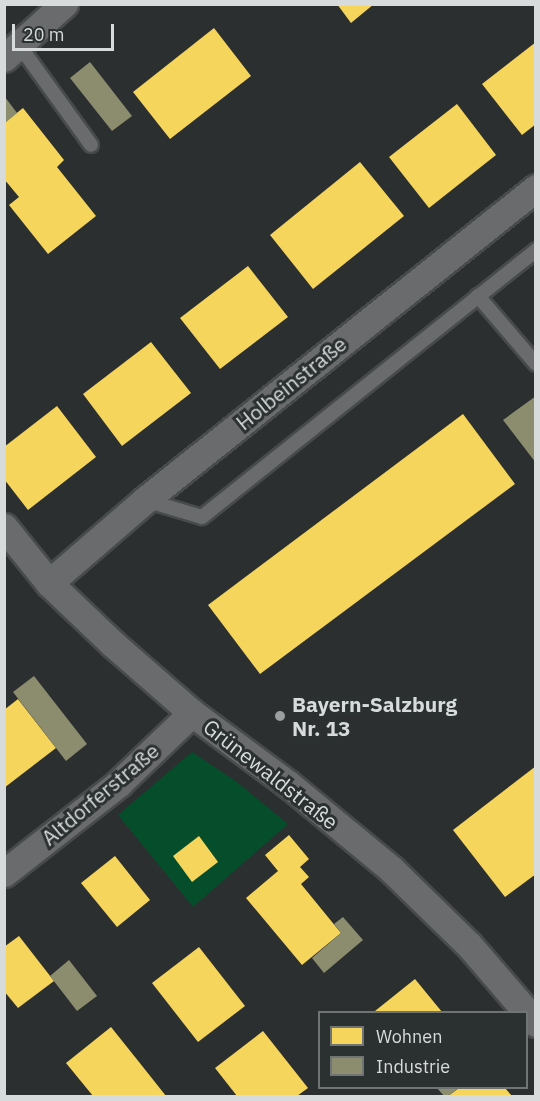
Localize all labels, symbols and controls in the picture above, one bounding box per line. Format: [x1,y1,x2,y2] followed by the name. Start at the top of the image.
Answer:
[15,12,117,50] scale bar
[23,23,65,46] text: 20 m
[231,331,351,435] street label: Holbeinstraße
[292,691,457,741] place label: Bayern-Salzburg Nr. 13
[273,709,287,723] marker: Bayern-Salzburg Nr. 13
[199,714,343,834] street label: Grünewaldstraße
[36,738,164,850] street label: Altdorferstraße
[318,1011,528,1089] legend
[376,1025,442,1048] text: Wohnen
[376,1055,450,1078] text: Industrie

